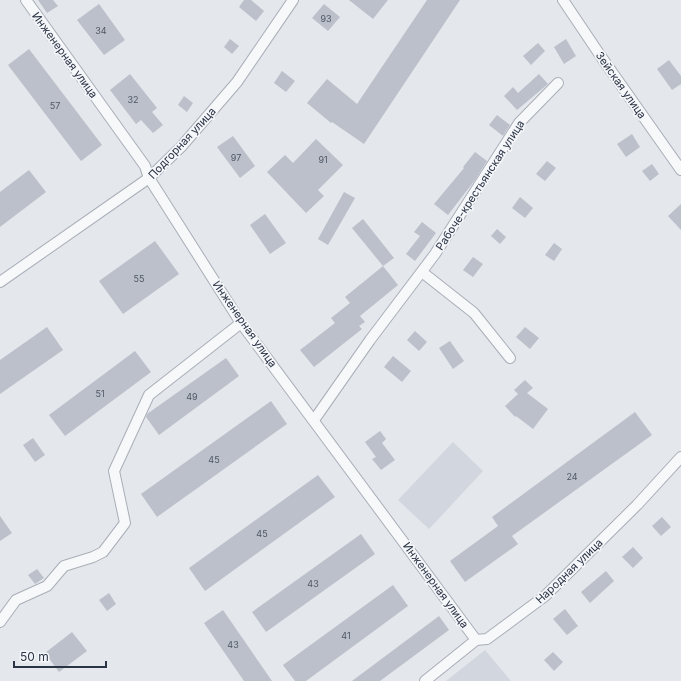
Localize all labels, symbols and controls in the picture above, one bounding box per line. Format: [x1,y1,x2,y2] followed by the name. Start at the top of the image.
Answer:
[29,9,101,101] street label: Инженерная улица
[320,13,332,24] house number: 93
[95,25,107,36] house number: 34
[593,49,649,121] street label: Зейская улица
[127,94,139,105] house number: 32
[50,100,60,111] house number: 57
[145,104,219,182] street label: Подгорная улица
[433,117,527,253] street label: Рабоче-крестьянская улица
[231,152,241,163] house number: 97
[318,154,328,165] house number: 91
[134,273,144,284] house number: 55
[210,278,280,370] street label: Инженерная улица
[95,388,105,399] house number: 51
[186,391,198,402] house number: 49
[208,454,220,465] house number: 45
[566,471,578,482] house number: 24
[256,528,268,539] house number: 45
[533,535,605,607] street label: Народная улица
[400,539,472,631] street label: Инженерная улица
[307,578,319,589] house number: 43
[341,630,351,641] house number: 41
[227,639,239,650] house number: 43
[14,643,106,669] scale bar
[20,649,49,664] text: 50 m

